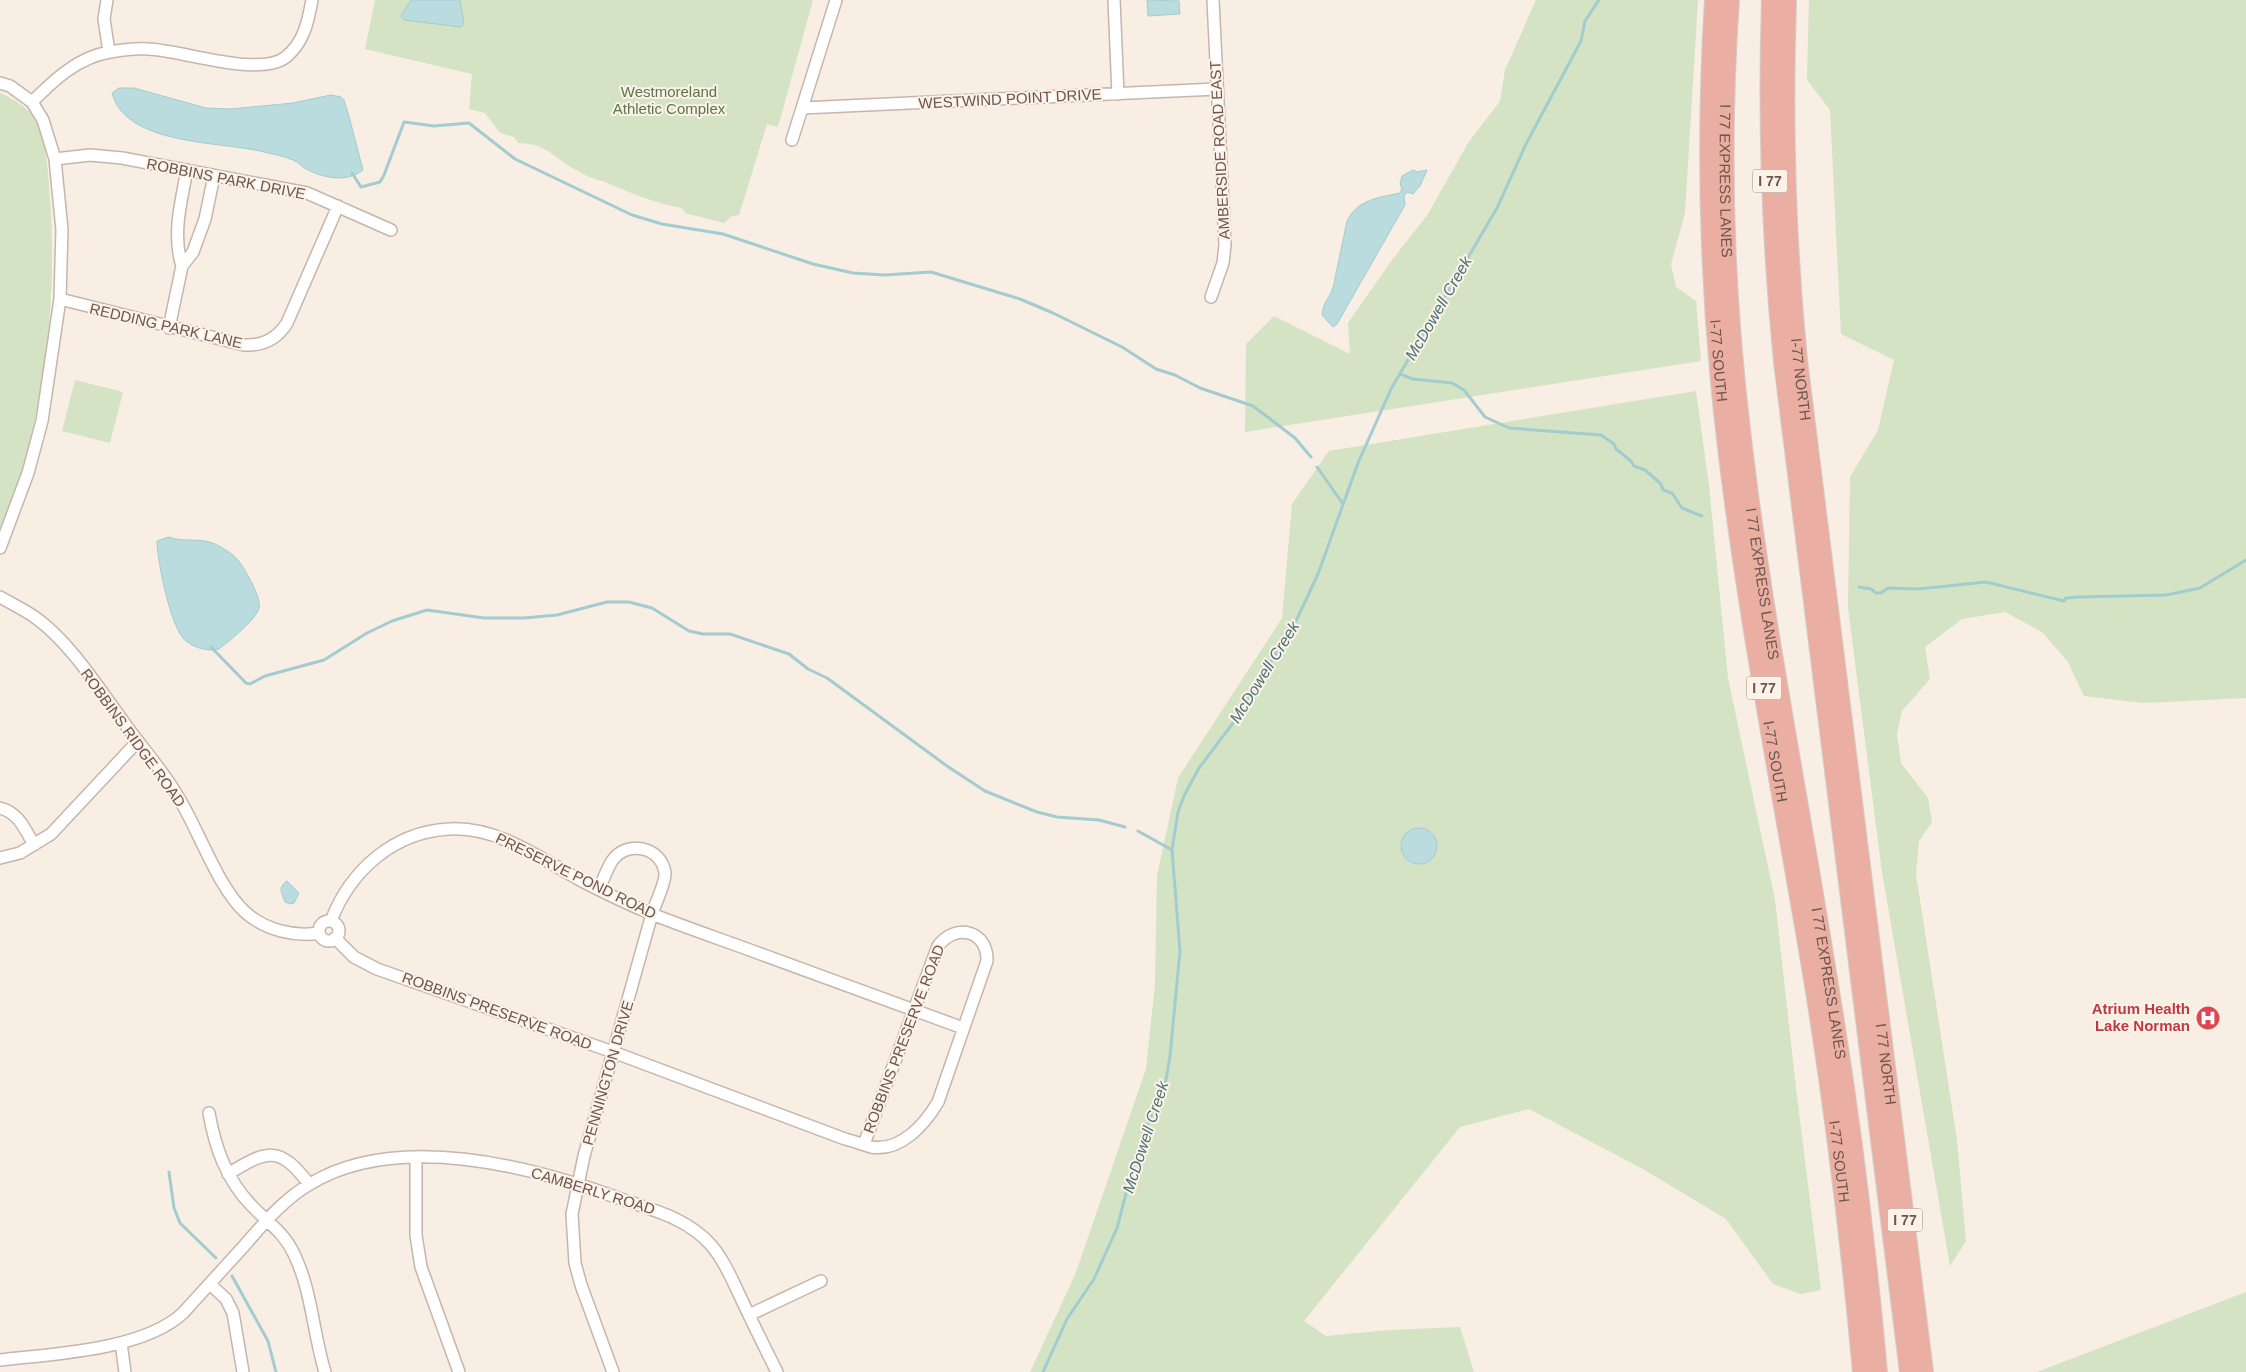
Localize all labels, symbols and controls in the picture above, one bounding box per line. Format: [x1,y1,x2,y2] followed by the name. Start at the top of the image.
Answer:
[1206,60,1233,240] street label: AMBERSIDE ROAD EAST
[613,83,726,117] park label: Westmoreland Athletic Complex
[918,85,1102,112] street label: WESTWIND POINT DRIVE
[1717,104,1736,258] street label: I 77 EXPRESS LANES
[145,155,307,202] street label: ROBBINS PARK DRIVE
[1752,170,1788,192] road number: I 77
[1402,253,1475,363] water label: McDowell Creek
[88,300,244,351] street label: REDDING PARK LANE
[1707,319,1731,403] street label: I-77 SOUTH
[1788,337,1814,422] street label: I-77 NORTH
[1743,507,1783,661] street label: I 77 EXPRESS LANES
[1226,618,1303,726] water label: McDowell Creek
[78,665,189,810] street label: ROBBINS RIDGE ROAD
[1746,676,1782,700] road number: I 77
[1760,719,1791,804] street label: I-77 SOUTH
[493,829,659,922] street label: PRESERVE POND ROAD
[1808,906,1850,1060] street label: I 77 EXPRESS LANES
[860,942,947,1136] street label: ROBBINS PRESERVE ROAD
[400,968,594,1053] street label: ROBBINS PRESERVE ROAD
[579,999,636,1147] street label: PENNINGTON DRIVE
[2092,1000,2190,1034] place label: Atrium Health Lake Norman
[2195,1005,2221,1031] hospital icon: Atrium Health Lake Norman
[1873,1022,1900,1106] street label: I 77 NORTH
[1119,1078,1172,1195] water label: McDowell Creek
[1826,1119,1853,1203] street label: I-77 SOUTH
[529,1164,657,1218] street label: CAMBERLY ROAD
[1888,1208,1922,1232] road number: I 77

